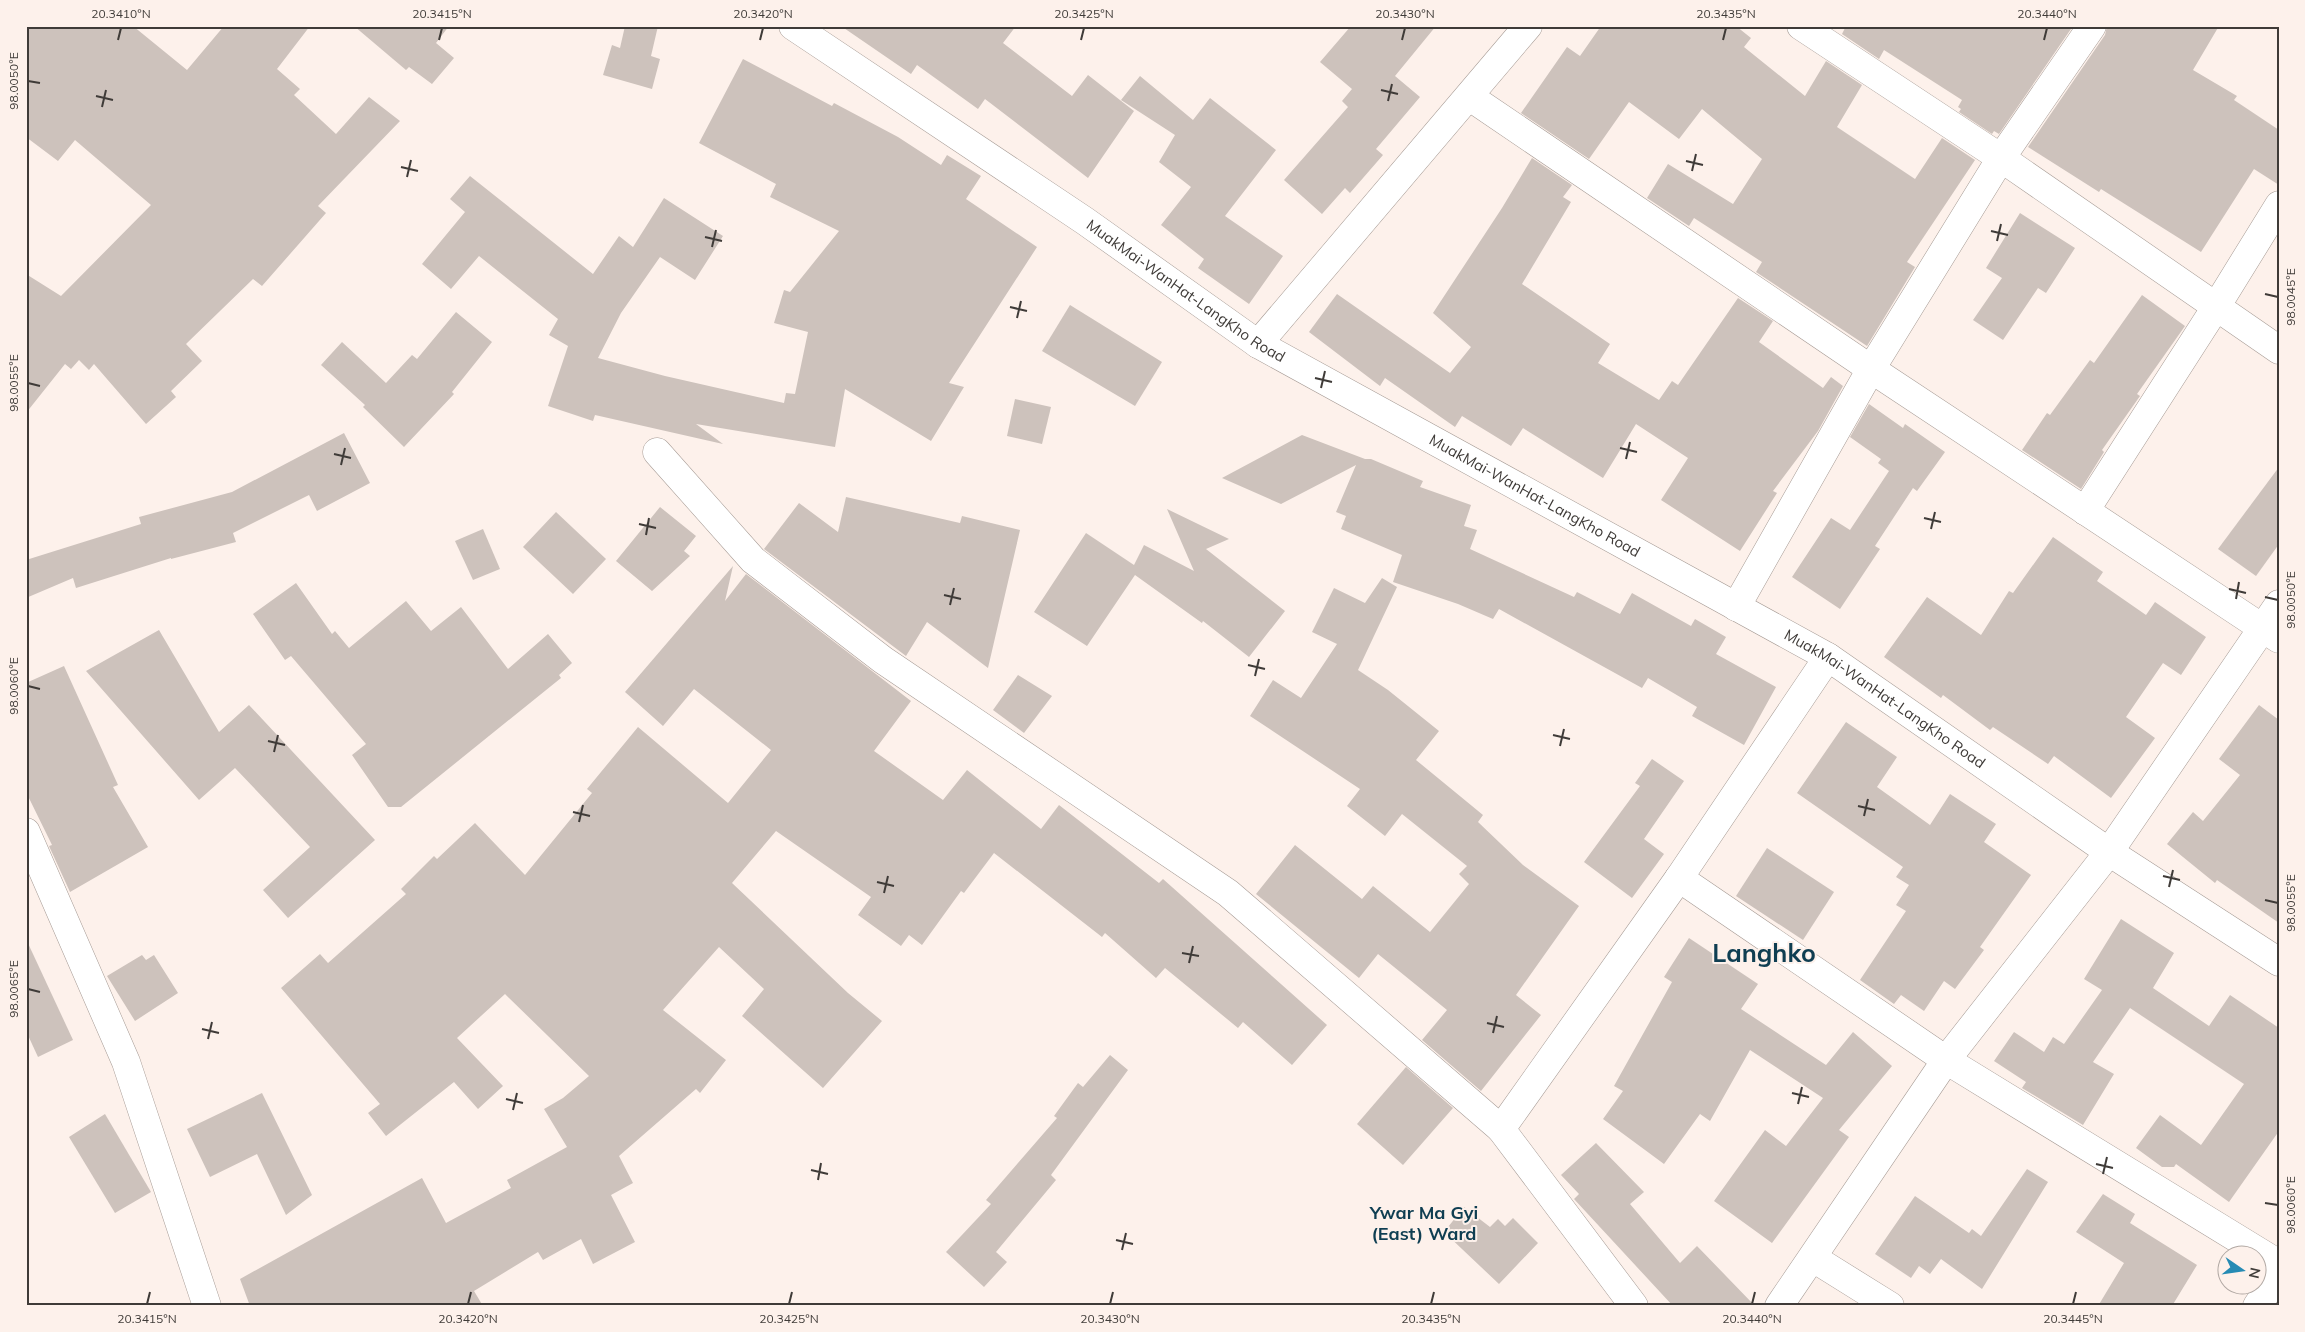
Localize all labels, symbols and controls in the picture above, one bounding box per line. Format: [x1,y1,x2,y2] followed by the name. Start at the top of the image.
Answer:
[91,6,151,21] text: 20.3410°N
[412,6,472,21] text: 20.3415°N
[733,6,793,21] text: 20.3420°N
[1054,6,1114,21] text: 20.3425°N
[1375,6,1435,21] text: 20.3430°N
[1696,6,1756,21] text: 20.3435°N
[2017,6,2077,21] text: 20.3440°N
[6,52,21,110] text: 98.0050°E
[1083,215,1289,366] street label: MuakMai-WanHat-LangKho Road
[2283,268,2298,326] text: 98.0045°E
[6,354,21,412] text: 98.0055°E
[1426,430,1644,561] street label: MuakMai-WanHat-LangKho Road
[2283,571,2298,629] text: 98.0050°E
[1781,625,1989,772] street label: MuakMai-WanHat-LangKho Road
[6,657,21,715] text: 98.0060°E
[2283,874,2298,932] text: 98.0055°E
[1712,937,1816,968] district label: Langhko
[6,960,21,1018] text: 98.0065°E
[2283,1176,2298,1234] text: 98.0060°E
[1369,1201,1478,1245] district label: Ywar Ma Gyi (East) Ward
[2218,1244,2268,1294] north arrow
[2245,1266,2265,1280] text: N
[117,1311,177,1326] text: 20.3415°N
[438,1311,498,1326] text: 20.3420°N
[759,1311,819,1326] text: 20.3425°N
[1080,1311,1140,1326] text: 20.3430°N
[1401,1311,1461,1326] text: 20.3435°N
[1722,1311,1782,1326] text: 20.3440°N
[2043,1311,2103,1326] text: 20.3445°N

